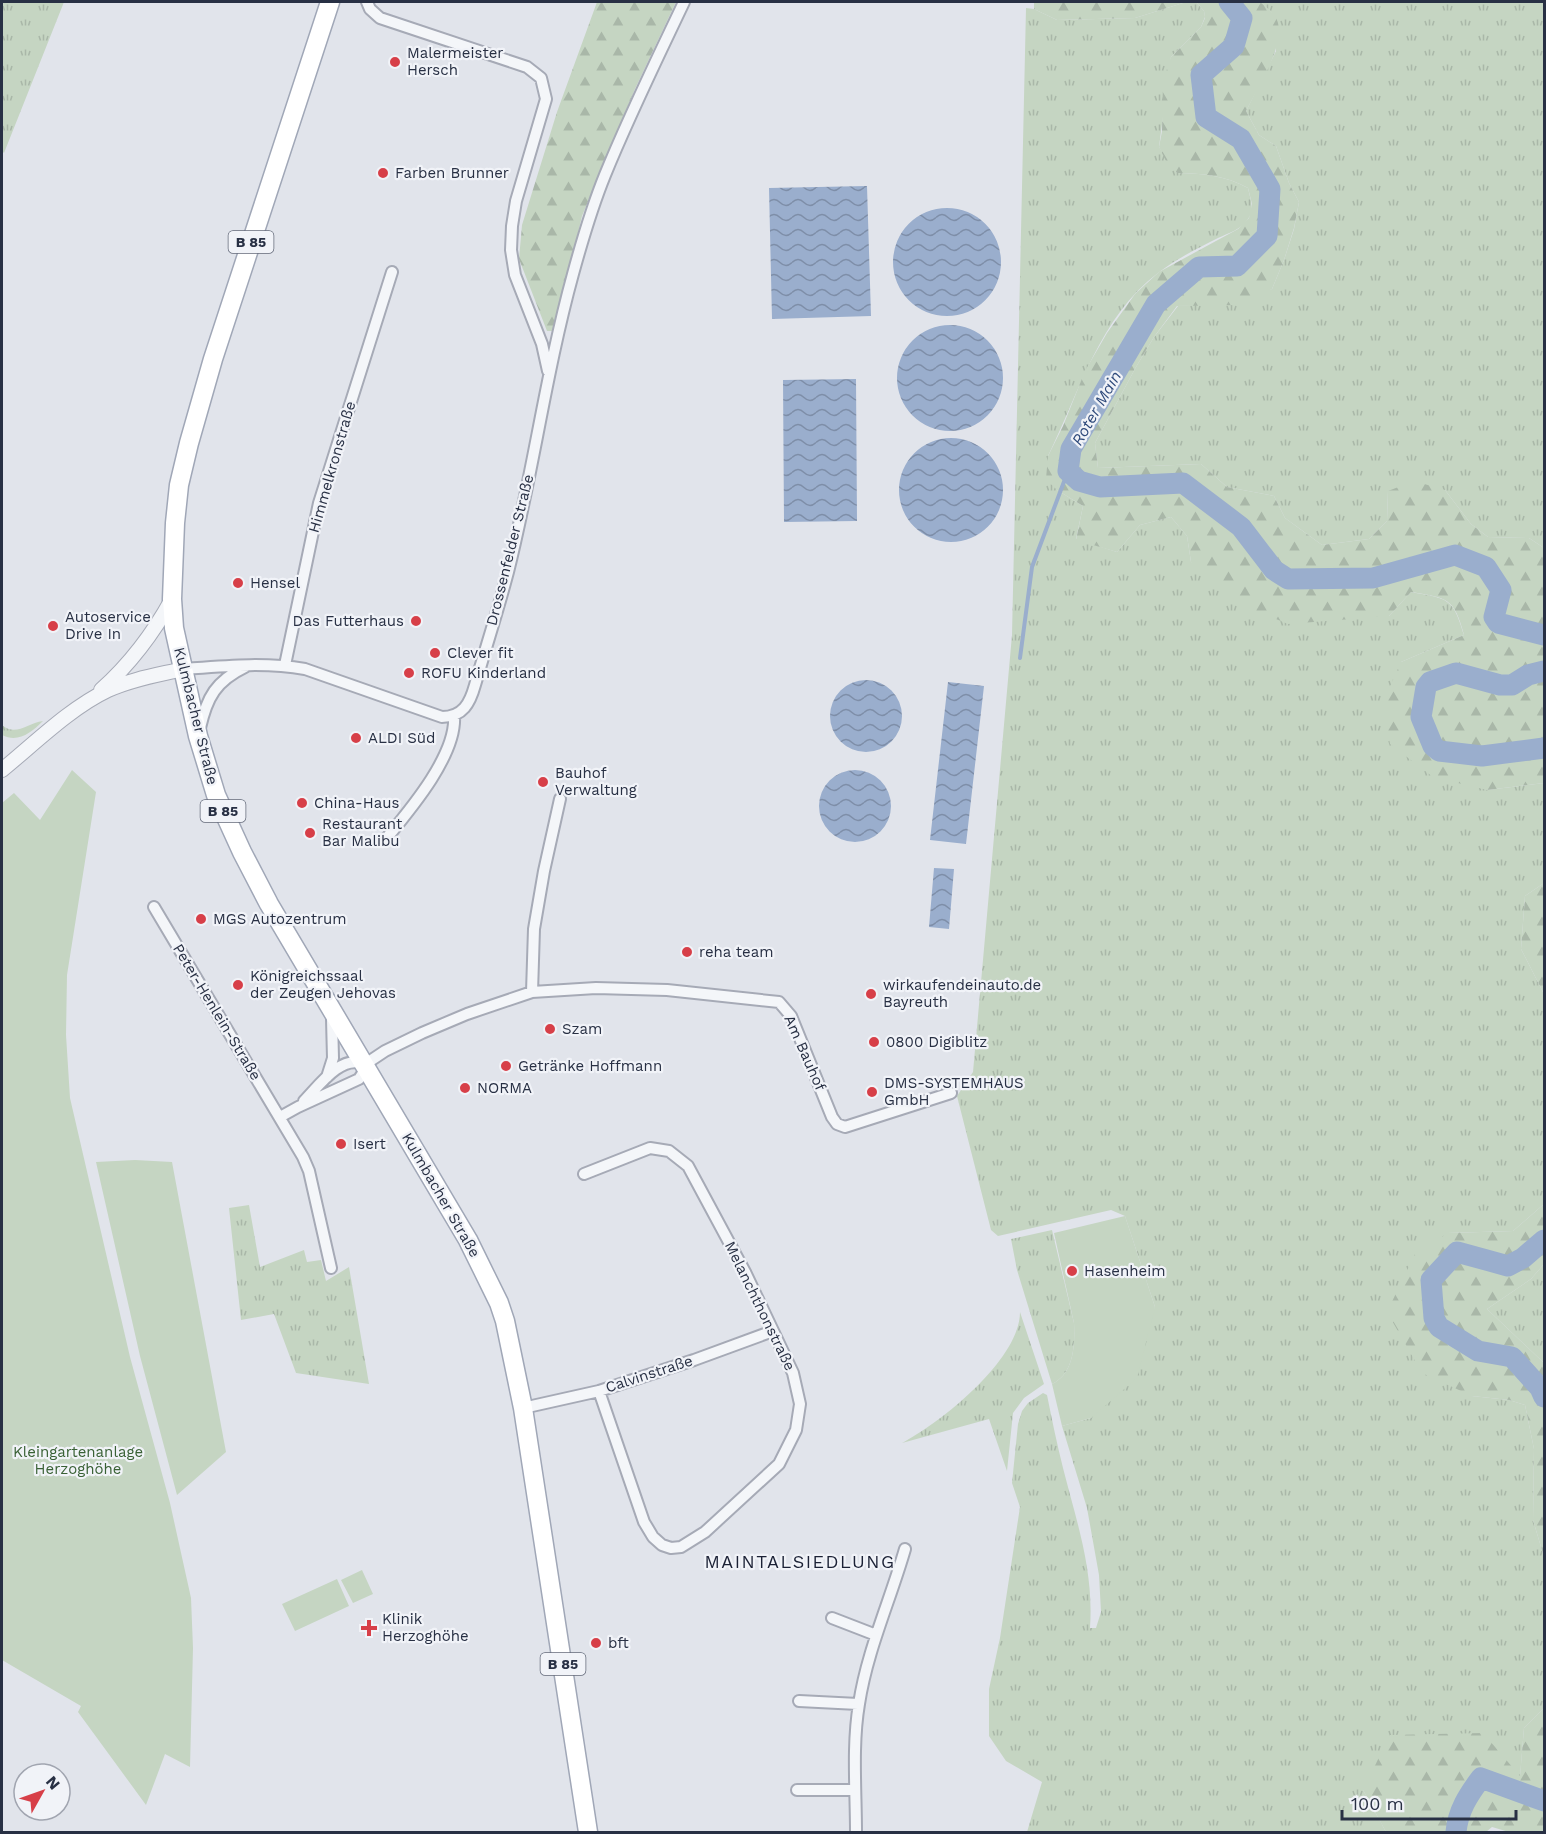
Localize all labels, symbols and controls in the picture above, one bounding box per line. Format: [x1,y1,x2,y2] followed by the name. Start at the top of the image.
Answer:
[407,44,503,79] place label: Malermeister Hersch
[388,55,402,69] marker: Malermeister Hersch
[395,164,509,182] place label: Farben Brunner
[376,166,390,180] marker: Farben Brunner
[228,231,274,253] road number: B 85
[1068,368,1125,449] water label: Roter Main
[305,399,359,535] street label: Himmelkronstraße
[482,472,538,628] street label: Drossenfelder Straße
[250,574,300,592] place label: Hensel
[231,576,245,590] marker: Hensel
[65,608,151,643] place label: Autoservice Drive In
[293,612,404,630] place label: Das Futterhaus
[409,614,423,628] marker: Das Futterhaus
[46,619,60,633] marker: Autoservice Drive In
[447,644,514,662] place label: Clever fit
[170,645,222,787] street label: Kulmbacher Straße
[428,646,442,660] marker: Clever fit
[421,664,546,682] place label: ROFU Kinderland
[402,666,416,680] marker: ROFU Kinderland
[368,729,435,747] place label: ALDI Süd
[349,731,363,745] marker: ALDI Süd
[555,764,637,799] place label: Bauhof Verwaltung
[536,775,550,789] marker: Bauhof Verwaltung
[314,794,399,812] place label: China-Haus
[295,796,309,810] marker: China-Haus
[200,800,246,822] road number: B 85
[322,815,403,850] place label: Restaurant Bar Malibu
[303,826,317,840] marker: Restaurant Bar Malibu
[213,910,347,928] place label: MGS Autozentrum
[194,912,208,926] marker: MGS Autozentrum
[169,941,265,1083] street label: Peter-Henlein-Straße
[699,943,774,961] place label: reha team
[680,945,694,959] marker: reha team
[250,967,396,1002] place label: Königreichssaal der Zeugen Jehovas
[883,976,1041,1011] place label: wirkaufendeinauto.de Bayreuth
[231,978,245,992] marker: Königreichssaal der Zeugen Jehovas
[864,987,878,1001] marker: wirkaufendeinauto.de Bayreuth
[780,1012,830,1094] street label: Am Bauhof
[562,1020,602,1038] place label: Szam
[543,1022,557,1036] marker: Szam
[886,1033,987,1051] place label: 0800 Digiblitz
[867,1035,881,1049] marker: 0800 Digiblitz
[518,1057,662,1075] place label: Getränke Hoffmann
[499,1059,513,1073] marker: Getränke Hoffmann
[884,1074,1024,1109] place label: DMS-SYSTEMHAUS GmbH
[477,1079,532,1097] place label: NORMA
[458,1081,472,1095] marker: NORMA
[865,1085,879,1099] marker: DMS-SYSTEMHAUS GmbH
[398,1129,484,1261] street label: Kulmbacher Straße
[353,1135,387,1153] place label: Isert
[334,1137,348,1151] marker: Isert
[721,1238,799,1374] street label: Melanchthonstraße
[1084,1262,1165,1280] place label: Hasenheim
[1065,1264,1079,1278] marker: Hasenheim
[603,1351,695,1397] street label: Calvinstraße
[13,1443,143,1478] park label: Kleingartenanlage Herzoghöhe
[705,1551,895,1572] district label: MAINTALSIEDLUNG
[382,1610,469,1645] place label: Klinik Herzoghöhe
[360,1619,378,1637] marker: Klinik Herzoghöhe
[608,1634,629,1652] place label: bft
[589,1636,603,1650] marker: bft
[540,1653,586,1675] road number: B 85
[12,1762,72,1822] north arrow
[42,1772,64,1793] text: N
[1342,1783,1516,1821] scale bar
[1351,1793,1404,1814] text: 100 m

